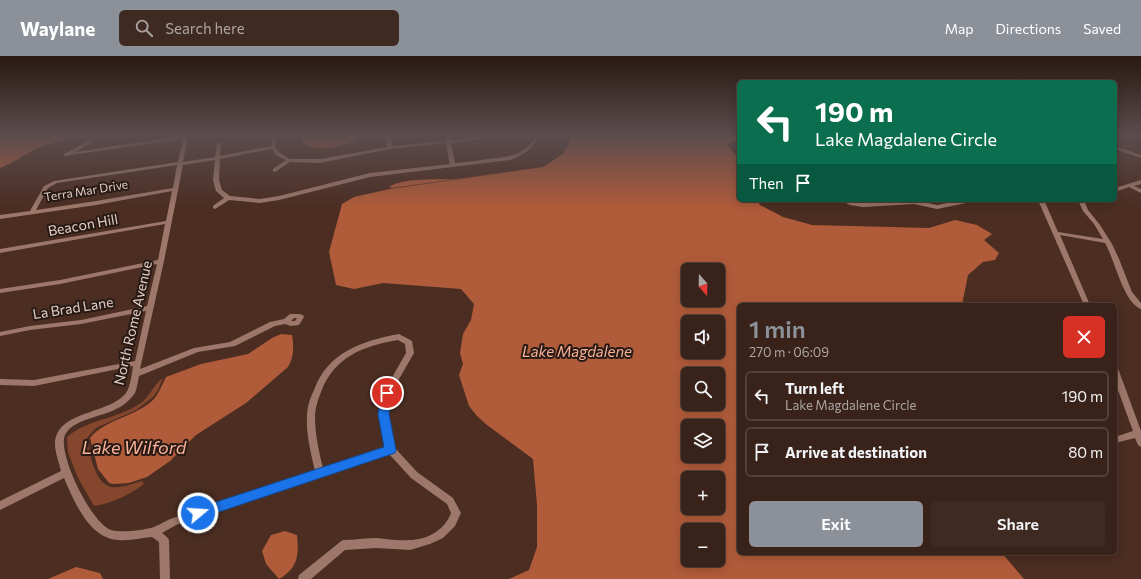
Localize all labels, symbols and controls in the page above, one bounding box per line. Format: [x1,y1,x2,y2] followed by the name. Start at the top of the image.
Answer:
[119,10,399,46] search box
[20,17,95,40] text: Waylane
[133,17,155,39] icon: search
[165,19,245,37] text: Search here
[945,20,974,37] text: Map
[996,20,1061,37] text: Directions
[1083,20,1121,37] text: Saved
[815,94,893,128] text: 190 m
[749,96,801,148] icon: left
[815,128,997,150] text: Lake Magdalene Circle
[792,172,814,194] icon: arrive
[749,174,784,192] text: Then
[43,176,129,204] street label: Terra Mar Drive
[46,210,119,239] street label: Beacon Hill
[110,259,155,387] street label: North Rome Avenue
[681,263,725,307] north arrow
[681,263,725,567] map controls
[31,293,114,322] street label: La Brad Lane
[749,314,806,343] text: 1 min
[681,315,725,359] button: sound
[1063,316,1105,358] button: close
[522,342,632,360] water label: Lake Magdalene
[749,344,829,360] text: 270 m · 06:09
[681,367,725,411] button: search
[370,376,404,410] pin
[785,379,844,397] text: Turn left
[376,382,398,404] icon: arrive
[751,385,773,407] icon: left
[1062,387,1103,405] text: 190 m
[785,397,916,413] text: Lake Magdalene Circle
[681,419,725,463] button: layers
[82,436,187,458] water label: Lake Wilford
[751,441,773,463] icon: arrive
[785,443,927,461] text: Arrive at destination
[1068,443,1103,461] text: 80 m
[681,471,725,515] button: +
[177,492,219,534] position arrow
[749,501,923,547] button: Exit
[931,501,1105,547] button: Share
[681,523,725,567] button: −

